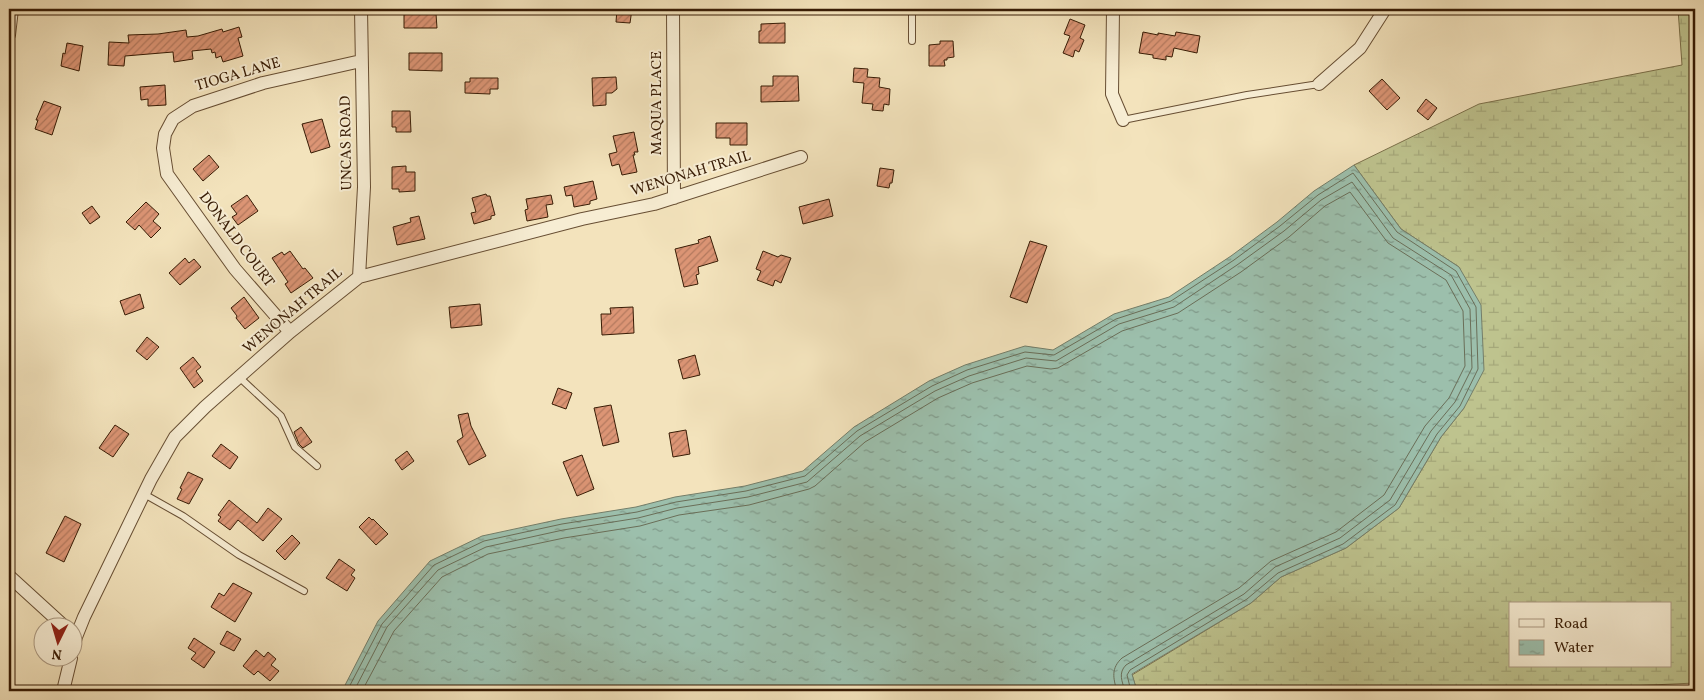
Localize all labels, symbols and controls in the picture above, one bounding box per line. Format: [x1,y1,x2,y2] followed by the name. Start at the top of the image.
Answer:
[647,51,668,155] street label: MAQUA PLACE
[193,53,283,97] street label: TIOGA LANE
[336,95,358,191] street label: UNCAS ROAD
[628,146,754,202] street label: WENONAH TRAIL
[193,188,279,292] street label: DONALD COURT
[239,263,348,359] street label: WENONAH TRAIL
[1509,602,1672,668] legend
[1554,614,1588,635] text: Road
[32,618,82,668] north arrow
[1554,638,1594,659] text: Water
[51,644,63,663] text: N

